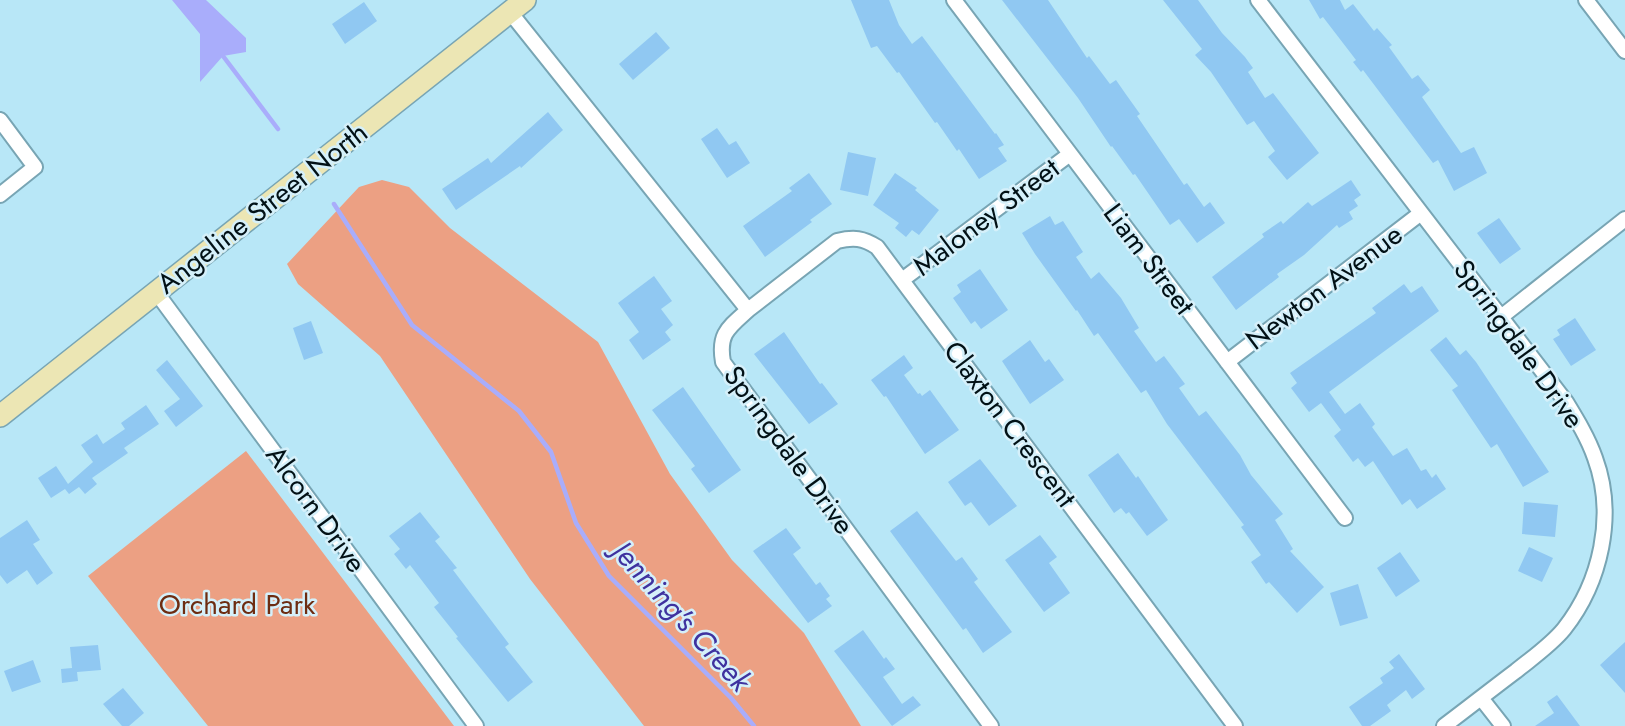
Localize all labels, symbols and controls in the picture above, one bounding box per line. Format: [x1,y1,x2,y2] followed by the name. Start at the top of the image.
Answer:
[148,112,376,304] street label: Angeline Street North
[904,148,1068,286] street label: Maloney Street
[1093,195,1205,324] street label: Liam Street
[1237,214,1411,360] street label: Newton Avenue
[1444,251,1594,437] street label: Springdale Drive
[934,332,1086,516] street label: Claxton Crescent
[714,357,864,543] street label: Springdale Drive
[256,437,376,581] street label: Alcorn Drive
[599,528,762,702] water label: Jenning's Creek
[159,584,316,625] park label: Orchard Park

